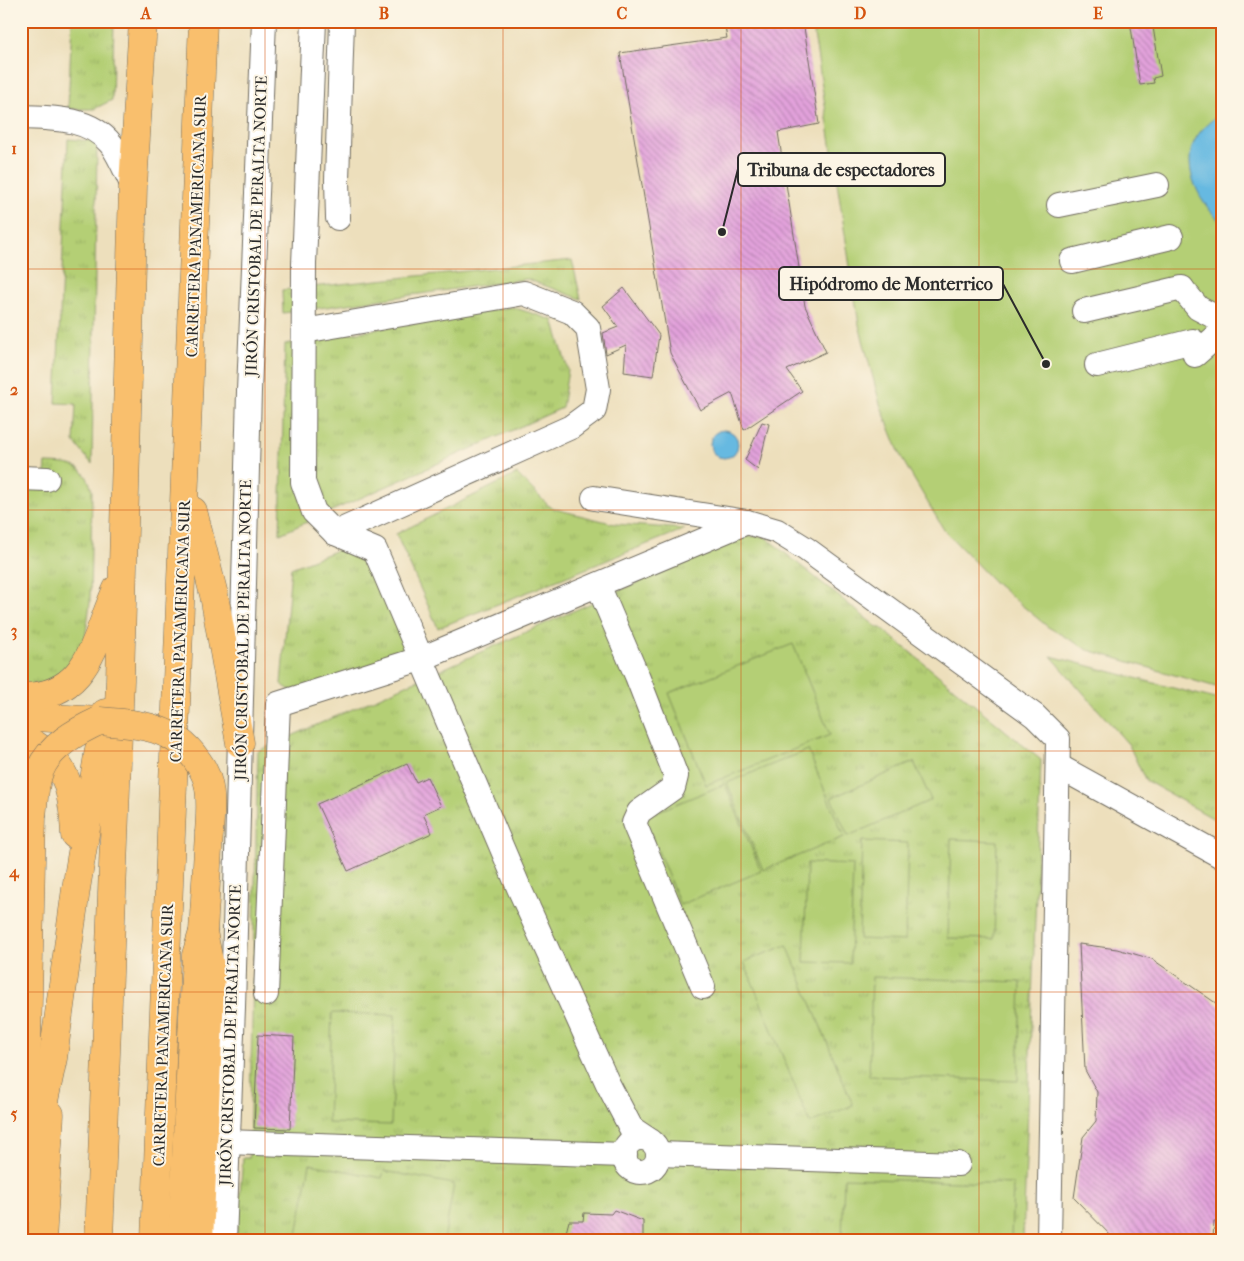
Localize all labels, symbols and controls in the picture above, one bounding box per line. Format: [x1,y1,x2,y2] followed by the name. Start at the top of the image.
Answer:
[140,4,152,23] text: A
[379,4,389,23] text: B
[617,4,628,23] text: C
[854,4,866,23] text: D
[1093,4,1103,23] text: E
[240,75,271,379] street label: JIRÓN CRISTOBAL DE PERALTA NORTE
[182,93,210,358] street label: CARRETERA PANAMERICANA SUR
[11,139,17,158] text: 1
[738,153,945,186] callout: Tribuna de espectadores
[746,160,935,181] text: Tribuna de espectadores
[779,267,1003,300] callout: Hipódromo de Monterrico
[789,274,993,295] text: Hipódromo de Monterrico
[10,380,18,399] text: 2
[230,479,255,783] street label: JIRÓN CRISTOBAL DE PERALTA NORTE
[166,498,194,763] street label: CARRETERA PANAMERICANA SUR
[11,621,17,641] text: 3
[8,862,20,882] text: 4
[214,884,245,1188] street label: JIRÓN CRISTOBAL DE PERALTA NORTE
[149,902,177,1167] street label: CARRETERA PANAMERICANA SUR
[11,1104,18,1123] text: 5

